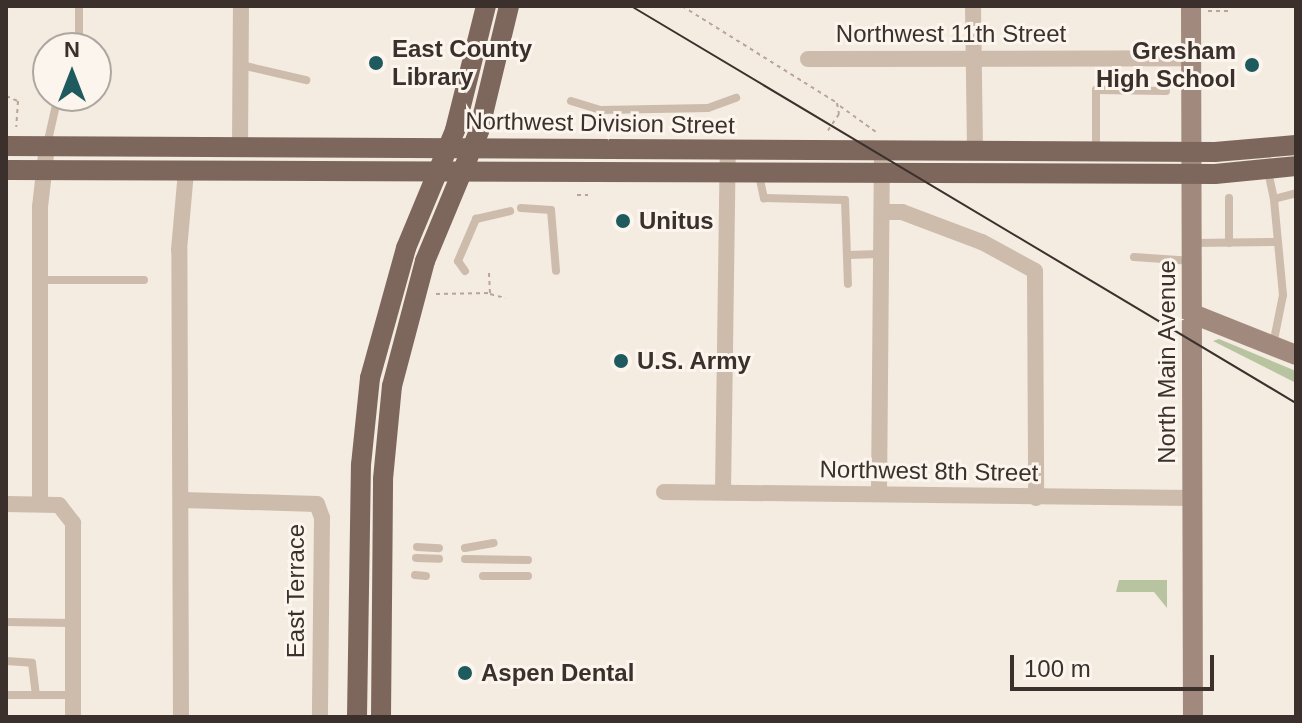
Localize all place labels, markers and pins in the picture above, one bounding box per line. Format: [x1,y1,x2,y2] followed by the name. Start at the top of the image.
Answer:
[392,35,532,91] place label: East County Library
[1096,37,1236,93] place label: Gresham High School
[367,54,385,72] marker: East County Library
[1243,56,1261,74] marker: Gresham High School
[639,207,714,235] place label: Unitus
[614,212,632,230] marker: Unitus
[637,347,752,375] place label: U.S. Army
[612,352,630,370] marker: U.S. Army
[481,659,634,687] place label: Aspen Dental
[456,664,474,682] marker: Aspen Dental

